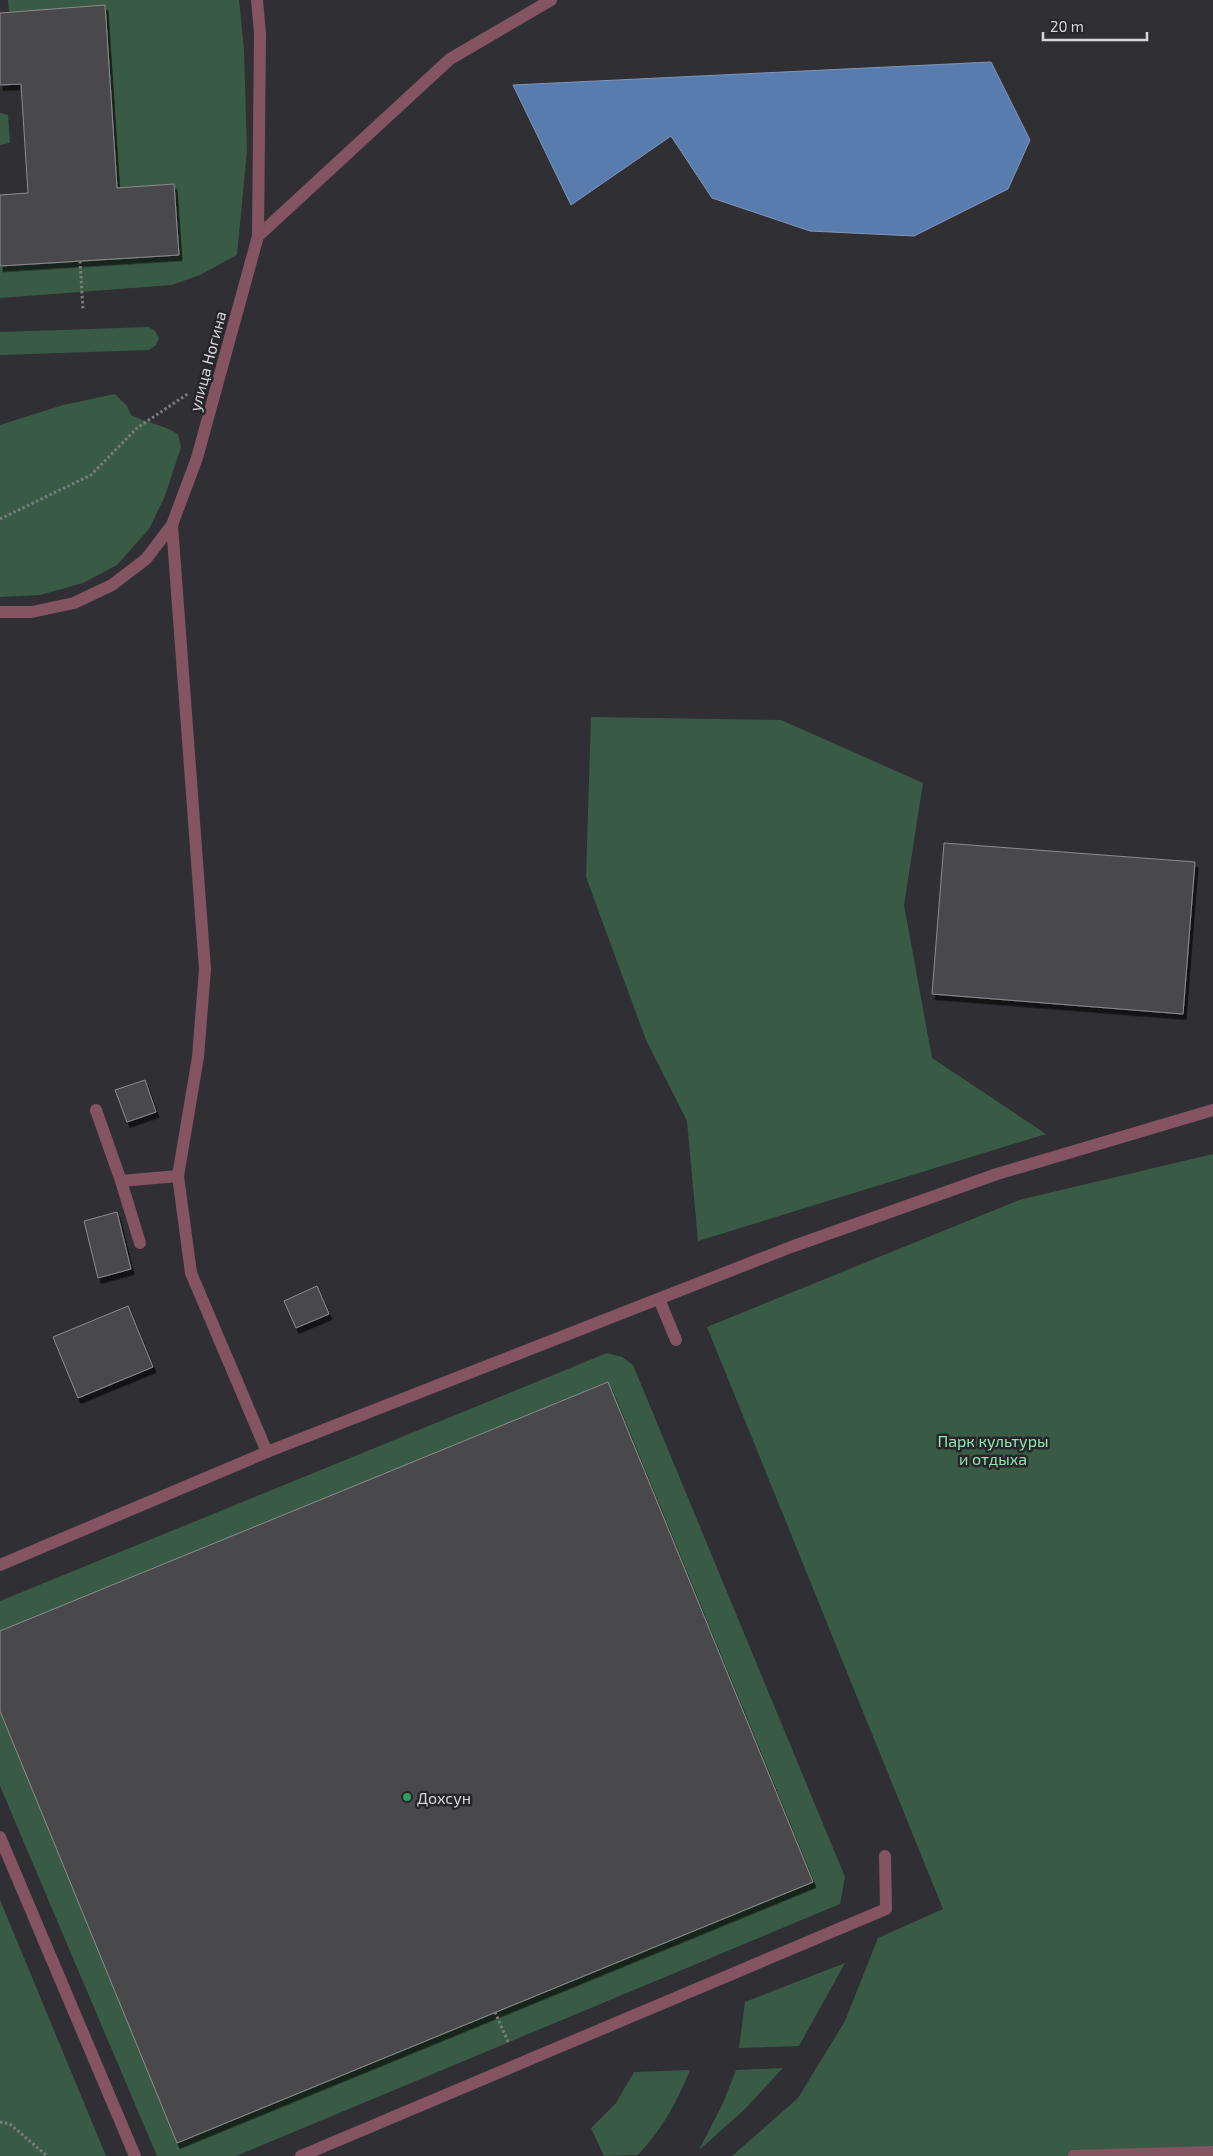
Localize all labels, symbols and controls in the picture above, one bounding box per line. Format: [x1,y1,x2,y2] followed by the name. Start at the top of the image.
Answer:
[1043,10,1147,42] scale bar
[1050,17,1084,35] text: 20 m
[184,309,230,413] street label: улица Ногина
[938,1431,1049,1468] park label: Парк культуры и отдыха
[417,1788,471,1808] place label: Дохсун
[401,1791,413,1803] marker: Дохсун

